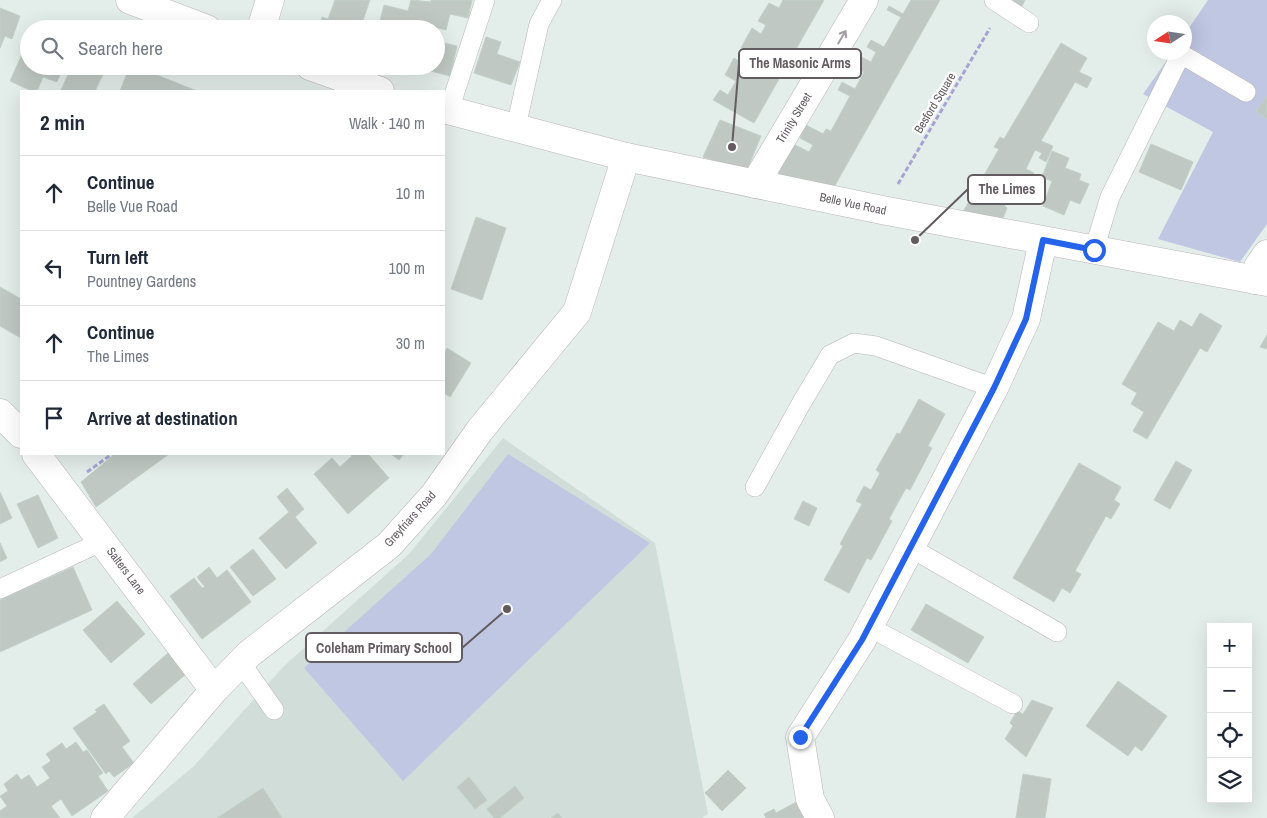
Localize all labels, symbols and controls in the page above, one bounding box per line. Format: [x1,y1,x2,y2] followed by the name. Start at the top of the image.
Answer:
[1147,15,1192,60] north arrow
[20,20,445,75] search box
[838,30,848,44] one-way arrow
[38,34,66,62] icon: search
[78,35,163,61] text: Search here
[739,49,861,78] callout: The Masonic Arms
[749,54,851,72] text: The Masonic Arms
[911,70,959,136] street label: Besford Square
[773,89,816,146] street label: Trinity Street
[40,108,85,137] text: 2 min
[349,112,425,134] text: Walk · 140 m
[87,169,155,195] text: Continue
[968,175,1045,204] callout: The Limes
[40,179,68,207] icon: ahead
[979,180,1035,198] text: The Limes
[396,182,425,204] text: 10 m
[818,189,888,219] street label: Belle Vue Road
[87,195,178,217] text: Belle Vue Road
[1083,239,1106,262] route start
[87,244,148,270] text: Turn left
[40,254,68,282] icon: left
[389,257,425,279] text: 100 m
[87,270,196,292] text: Pountney Gardens
[87,319,155,345] text: Continue
[40,329,68,357] icon: ahead
[396,332,425,354] text: 30 m
[87,345,149,367] text: The Limes
[40,404,68,432] icon: arrive
[87,405,238,431] text: Arrive at destination
[381,488,439,550] street label: Greyfriars Road
[103,544,149,598] street label: Salters Lane
[1207,623,1252,803] map controls
[1207,623,1252,668] button: +
[306,633,462,662] callout: Coleham Primary School
[316,639,452,657] text: Coleham Primary School
[1207,668,1252,713] button: −
[1207,713,1252,758] button: locate
[789,726,812,749] route end
[1207,758,1252,803] button: layers

